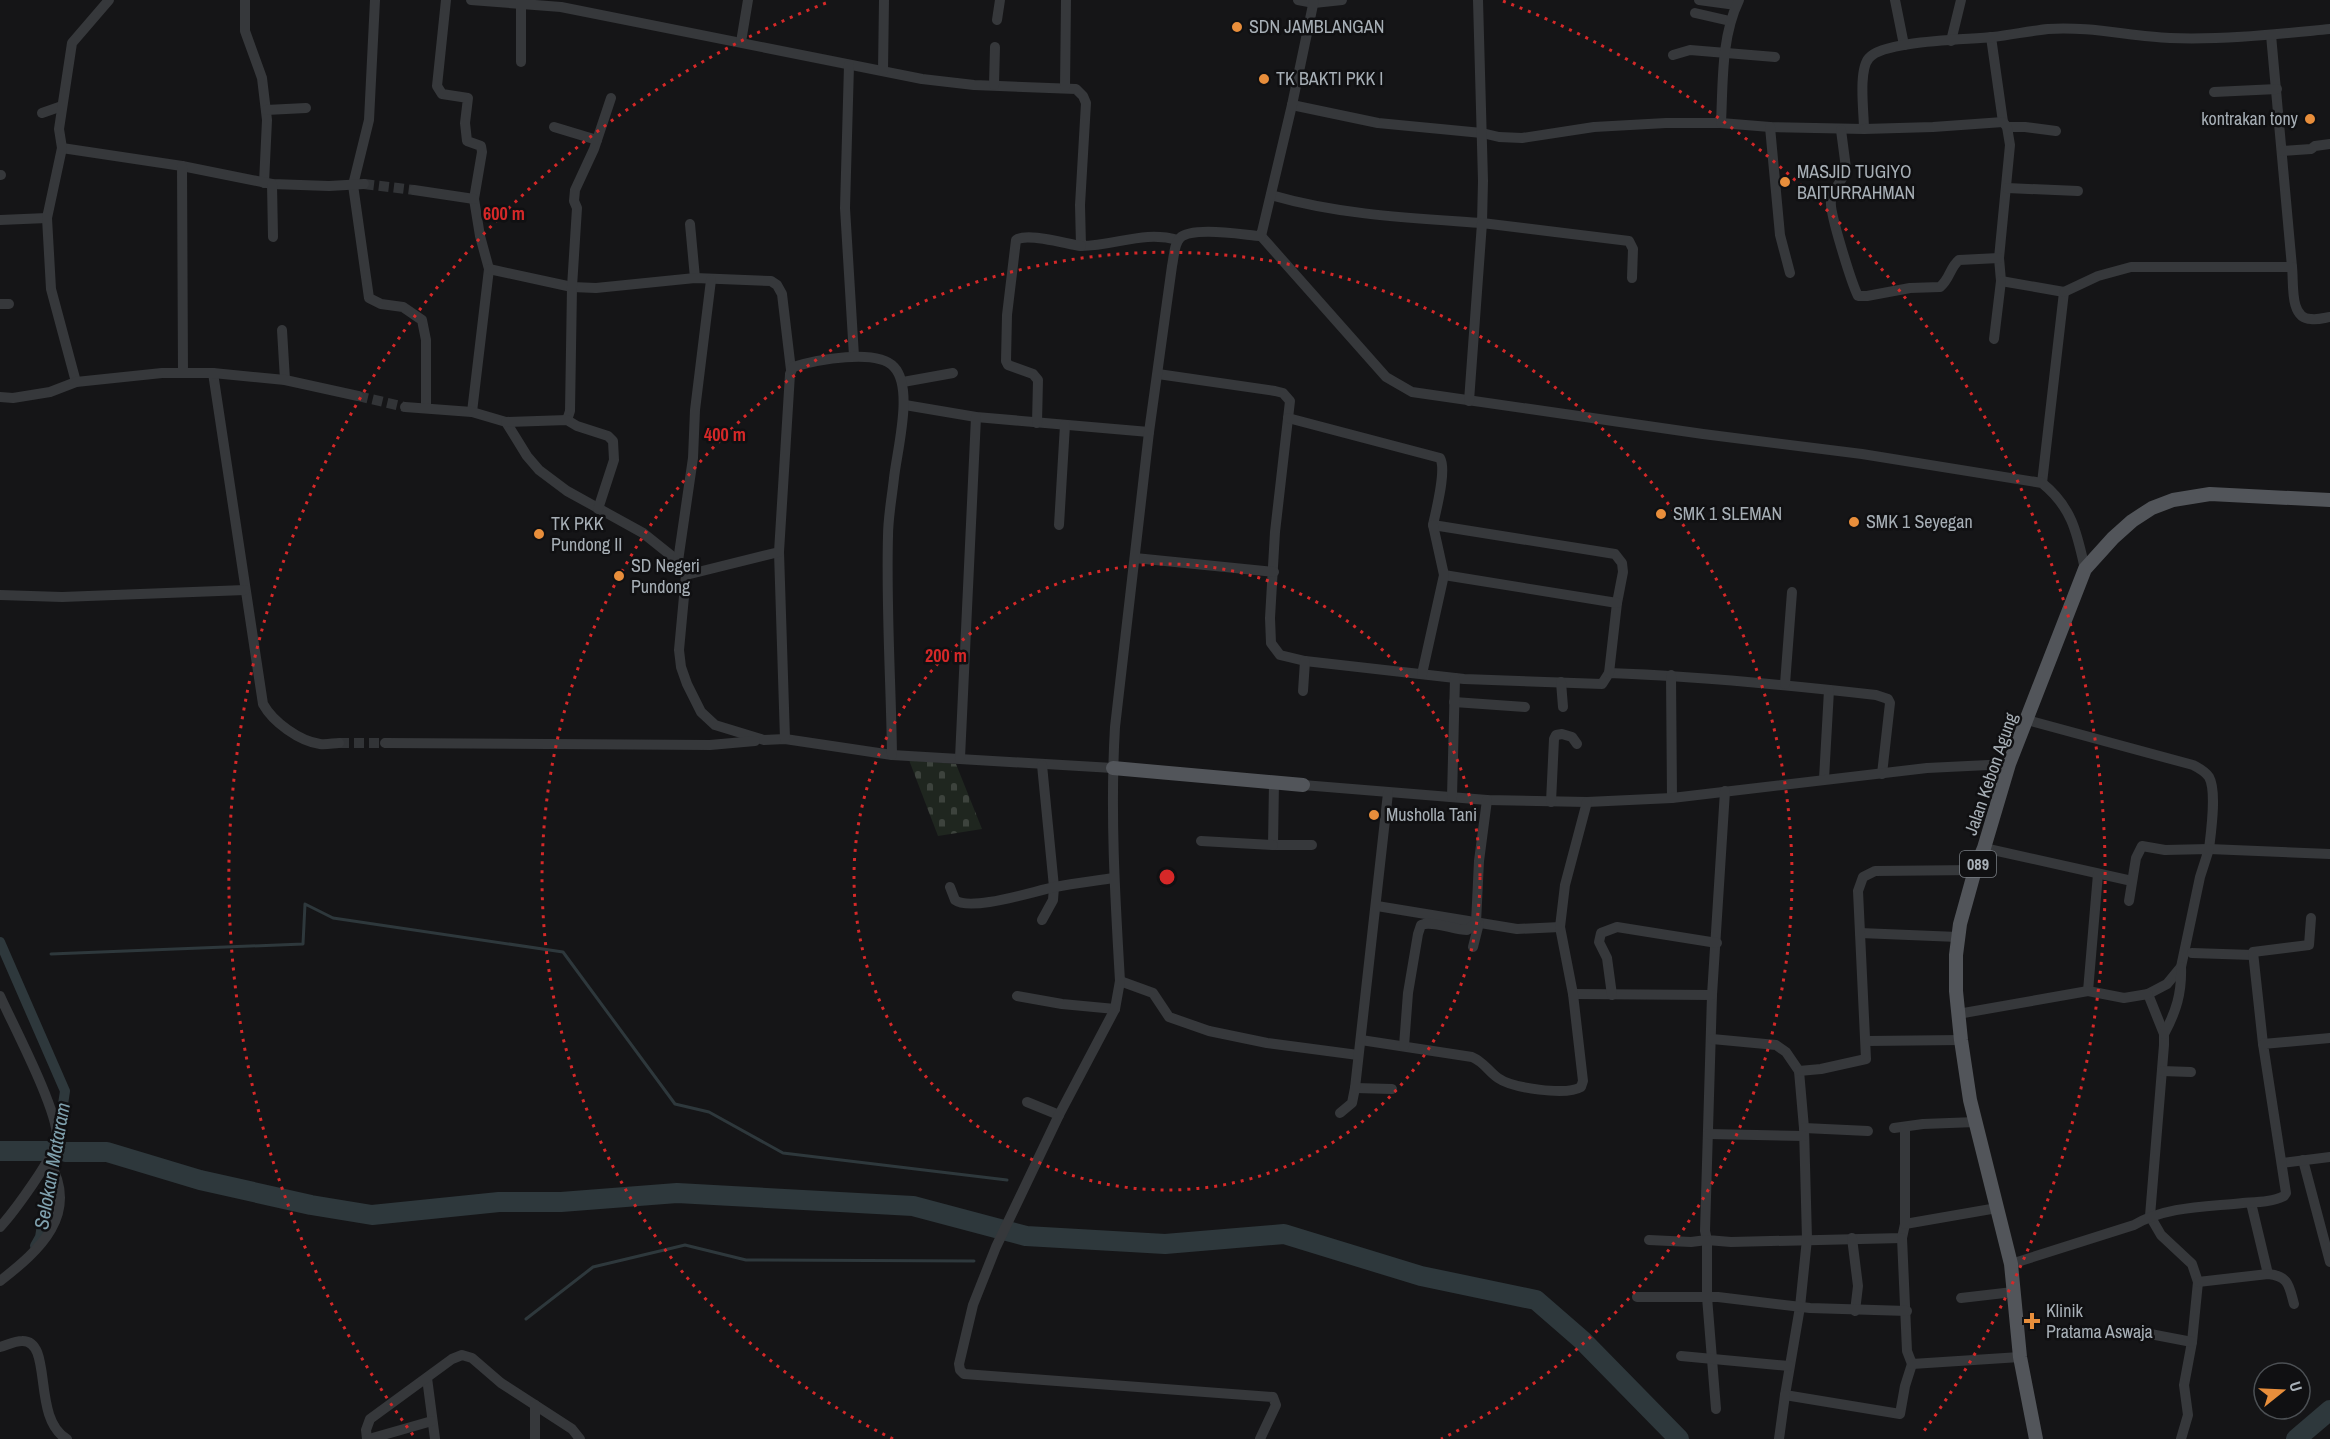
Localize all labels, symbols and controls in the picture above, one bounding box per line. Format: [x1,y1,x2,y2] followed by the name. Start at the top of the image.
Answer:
[1249,14,1384,39] place label: SDN JAMBLANGAN
[1230,20,1244,34] marker: SDN JAMBLANGAN
[1276,66,1383,91] place label: TK BAKTI PKK I
[1257,72,1271,86] marker: TK BAKTI PKK I
[2201,106,2299,131] place label: kontrakan tony
[2303,112,2317,126] marker: kontrakan tony
[1797,159,1915,205] place label: MASJID TUGIYO BAITURRAHMAN
[1778,175,1792,189] marker: MASJID TUGIYO BAITURRAHMAN
[483,201,525,226] text: 600 m
[704,422,746,447] text: 400 m
[1673,501,1782,526] place label: SMK 1 SLEMAN
[1654,507,1668,521] marker: SMK 1 SLEMAN
[1866,509,1973,534] place label: SMK 1 Seyegan
[551,511,622,557] place label: TK PKK Pundong II
[1847,515,1861,529] marker: SMK 1 Seyegan
[532,527,546,541] marker: TK PKK Pundong II
[631,553,700,599] place label: SD Negeri Pundong
[612,569,626,583] marker: SD Negeri Pundong
[925,643,967,668] text: 200 m
[1958,708,2023,838] street label: Jalan Kebon Agung
[1386,802,1477,827] place label: Musholla Tani
[1367,808,1381,822] marker: Musholla Tani
[1960,851,1996,877] road number: 089
[1157,867,1177,887] centre of rings
[27,1100,76,1232] water label: Selokan Mataram
[2046,1298,2153,1344] place label: Klinik Pratama Aswaja
[2023,1312,2041,1330] marker: Klinik Pratama Aswaja
[2252,1361,2312,1421] north arrow
[2284,1378,2308,1394] text: U

